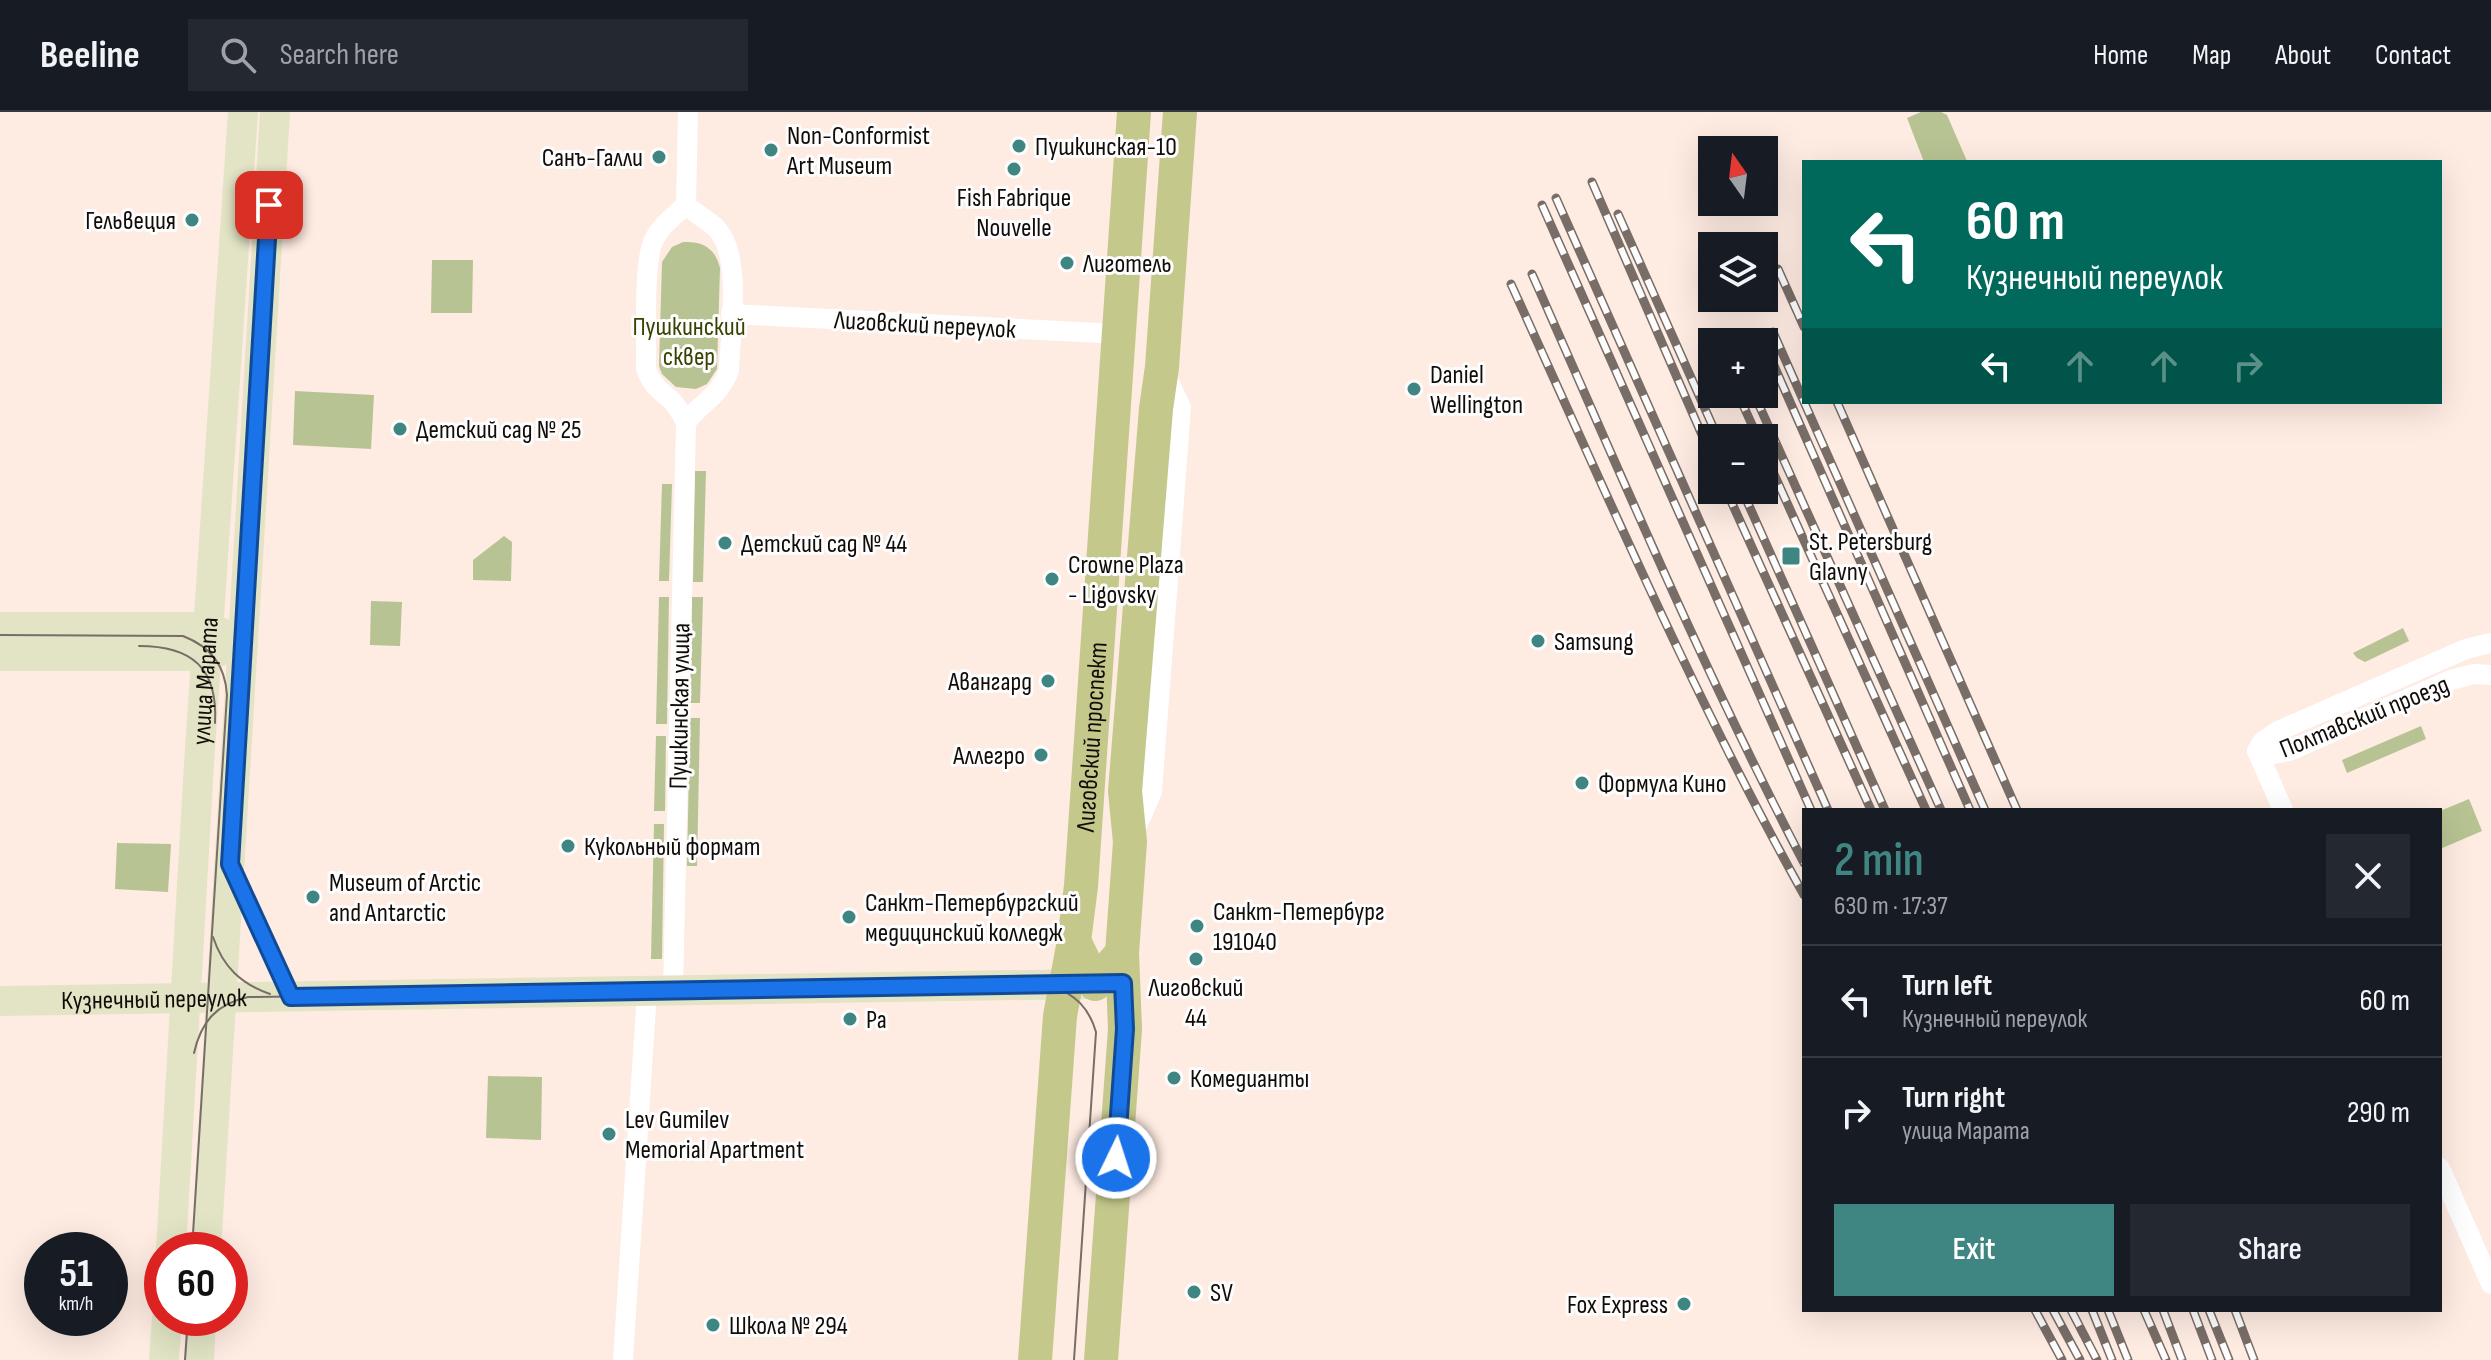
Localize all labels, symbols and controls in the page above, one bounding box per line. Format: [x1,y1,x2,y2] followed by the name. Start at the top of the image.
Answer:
[188,19,748,91] search box
[40,33,140,78] text: Beeline
[216,33,260,77] icon: search
[280,37,399,73] text: Search here
[2093,39,2148,72] text: Home
[2192,39,2231,72] text: Map
[2275,39,2331,72] text: About
[2375,39,2451,72] text: Contact
[786,121,930,182] place label: Non-Conformist Art Museum
[1035,132,1177,163] place label: Пушкинская-10
[1698,136,1778,216] north arrow
[1698,136,1778,504] map controls
[1010,137,1028,155] marker: Пушкинская-10
[762,141,780,159] marker: Non-Conformist Art Museum
[542,143,643,174] place label: Санъ-Галли
[650,148,668,166] marker: Санъ-Галли
[1005,160,1023,178] marker: Fish Fabrique Nouvelle
[235,171,303,239] pin
[247,183,291,227] icon: arrive
[957,183,1071,244] place label: Fish Fabrique Nouvelle
[1966,189,2065,256] text: 60 m
[1834,192,1938,296] icon: left
[85,206,176,237] place label: Гельвеция
[183,211,201,229] marker: Гельвеция
[1698,232,1778,312] button: layers
[1082,249,1172,280] place label: Лиготель
[1058,254,1076,272] marker: Лиготель
[1966,257,2223,300] text: Кузнечный переулок
[832,305,1017,346] street label: Лиговский переулок
[632,312,746,373] park label: Пушкинский сквер
[1698,328,1778,408] button: +
[1974,344,2018,388] icon: left
[2058,344,2102,388] icon: ahead
[2142,344,2186,388] icon: ahead
[2226,344,2270,388] icon: right
[1430,360,1523,421] place label: Daniel Wellington
[1405,380,1423,398] marker: Daniel Wellington
[416,415,582,446] place label: Детский сад № 25
[391,420,409,438] marker: Детский сад № 25
[1698,424,1778,504] button: −
[1809,527,1932,588] place label: St. Petersburg Glavny
[741,529,907,560] place label: Детский сад № 44
[716,534,734,552] marker: Детский сад № 44
[1780,545,1802,567] marker: St. Petersburg Glavny
[1068,550,1184,611] place label: Crowne Plaza - Ligovsky
[1043,570,1061,588] marker: Crowne Plaza - Ligovsky
[186,616,226,746] street label: улица Марата
[664,623,697,789] street label: Пушкинская улица
[1554,627,1634,658] place label: Samsung
[1529,632,1547,650] marker: Samsung
[1071,641,1115,834] street label: Лиговский проспект
[947,667,1032,698] place label: Авангард
[2275,669,2454,765] street label: Полтавский проезд
[1039,672,1057,690] marker: Авангард
[952,741,1025,772] place label: Аллегро
[1032,746,1050,764] marker: Аллегро
[1598,769,1726,800] place label: Формула Кино
[1573,774,1591,792] marker: Формула Кино
[584,832,761,863] place label: Кукольный формат
[1834,832,1924,889] text: 2 min
[2326,834,2410,918] button: close
[559,837,577,855] marker: Кукольный формат
[329,868,481,929] place label: Museum of Arctic and Antarctic
[304,888,322,906] marker: Museum of Arctic and Antarctic
[865,888,1079,949] place label: Санкт-Петербургский медицинский колледж
[1834,891,1948,922] text: 630 m · 17:37
[1213,897,1385,958] place label: Санкт-Петербург 191040
[840,908,858,926] marker: Санкт-Петербургский медицинский колледж
[1188,917,1206,935] marker: Санкт-Петербург 191040
[1187,950,1205,968] marker: Лиговский 44
[1902,968,1992,1004] text: Turn left
[1147,973,1244,1034] place label: Лиговский 44
[1834,979,1878,1023] icon: left
[61,983,247,1017] street label: Кузнечный переулок
[2359,983,2410,1019] text: 60 m
[1902,1004,2087,1035] text: Кузнечный переулок
[866,1005,887,1036] place label: Ра
[841,1010,859,1028] marker: Ра
[1190,1064,1309,1095] place label: Комедианты
[1165,1069,1183,1087] marker: Комедианты
[1902,1080,2005,1116] text: Turn right
[1834,1091,1878,1135] icon: right
[2347,1095,2410,1131] text: 290 m
[625,1105,804,1166] place label: Lev Gumilev Memorial Apartment
[1074,1116,1158,1200] position arrow
[1902,1116,2030,1147] text: улица Марата
[600,1125,618,1143] marker: Lev Gumilev Memorial Apartment
[1834,1204,2114,1296] button: Exit
[2130,1204,2410,1296] button: Share
[144,1232,248,1336] speed limit sign: 60
[59,1250,93,1298] text: 51
[1210,1278,1233,1309] place label: SV
[1185,1283,1203,1301] marker: SV
[1567,1290,1668,1321] place label: Fox Express
[59,1292,93,1316] text: km/h
[1675,1295,1693,1313] marker: Fox Express
[729,1311,848,1342] place label: Школа № 294
[704,1316,722,1334] marker: Школа № 294

